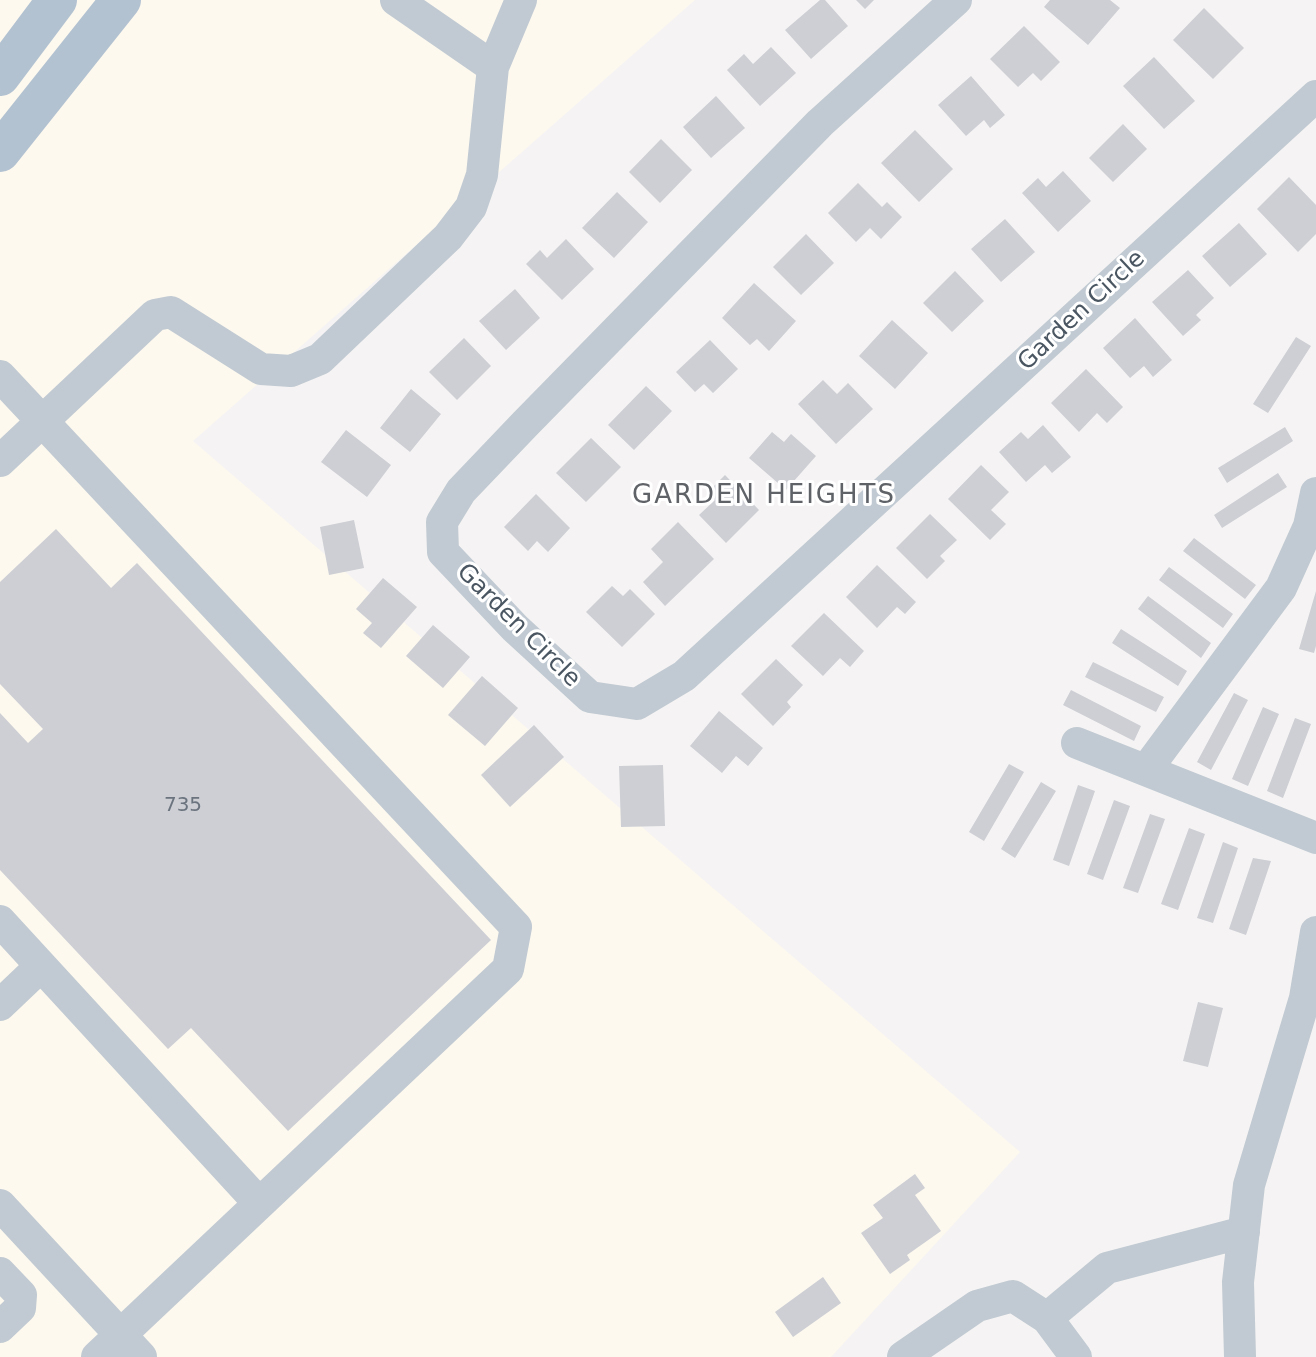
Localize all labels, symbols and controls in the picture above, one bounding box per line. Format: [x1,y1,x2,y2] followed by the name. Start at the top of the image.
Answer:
[1013,245,1151,377] street label: Garden Circle
[632,480,896,512] district label: GARDEN HEIGHTS
[450,558,586,694] street label: Garden Circle
[164,794,202,818] house number: 735

